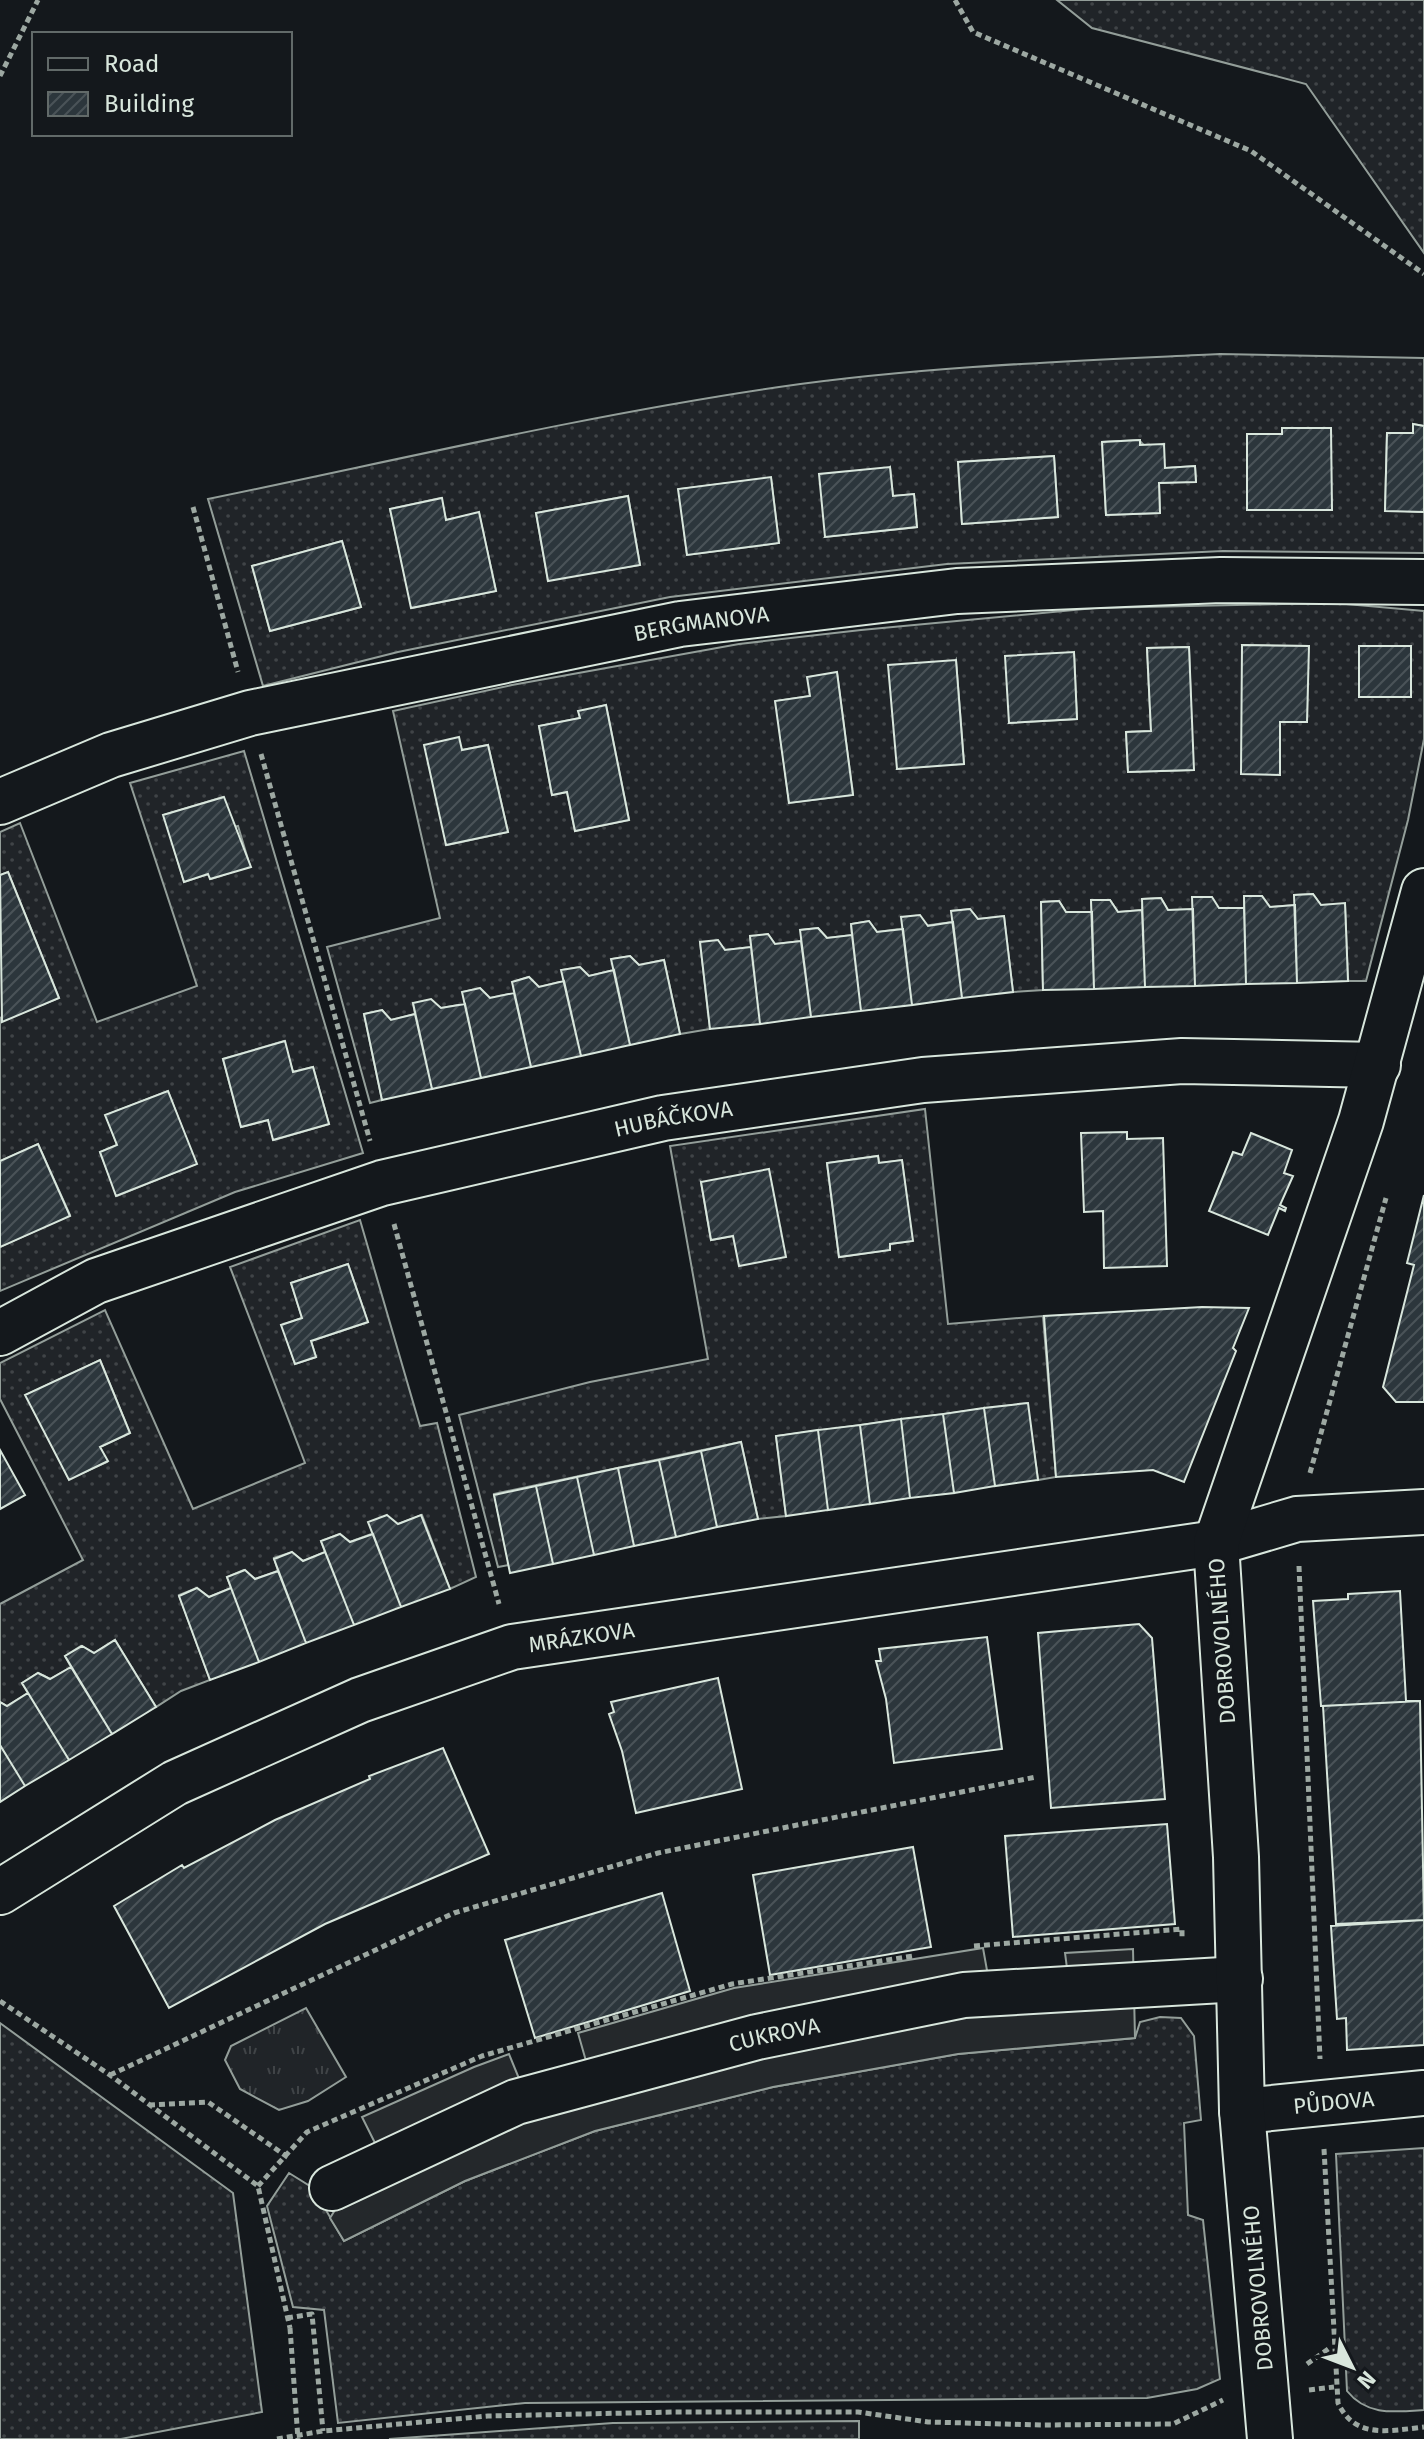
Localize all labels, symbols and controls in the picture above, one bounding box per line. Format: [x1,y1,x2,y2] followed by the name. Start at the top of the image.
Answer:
[32,32,292,136] legend
[104,50,159,78] text: Road
[104,90,194,118] text: Building
[631,600,771,647] street label: BERGMANOVA
[611,1094,735,1142] street label: HUBÁČKOVA
[1203,1557,1241,1725] street label: DOBROVOLNÉHO
[527,1616,637,1658] street label: MRÁZKOVA
[726,2011,822,2058] street label: CUKROVA
[1292,2084,1376,2119] street label: PŮDOVA
[1237,2204,1279,2372] street label: DOBROVOLNÉHO
[1312,2327,1392,2407] north arrow
[1352,2366,1381,2395] text: N

